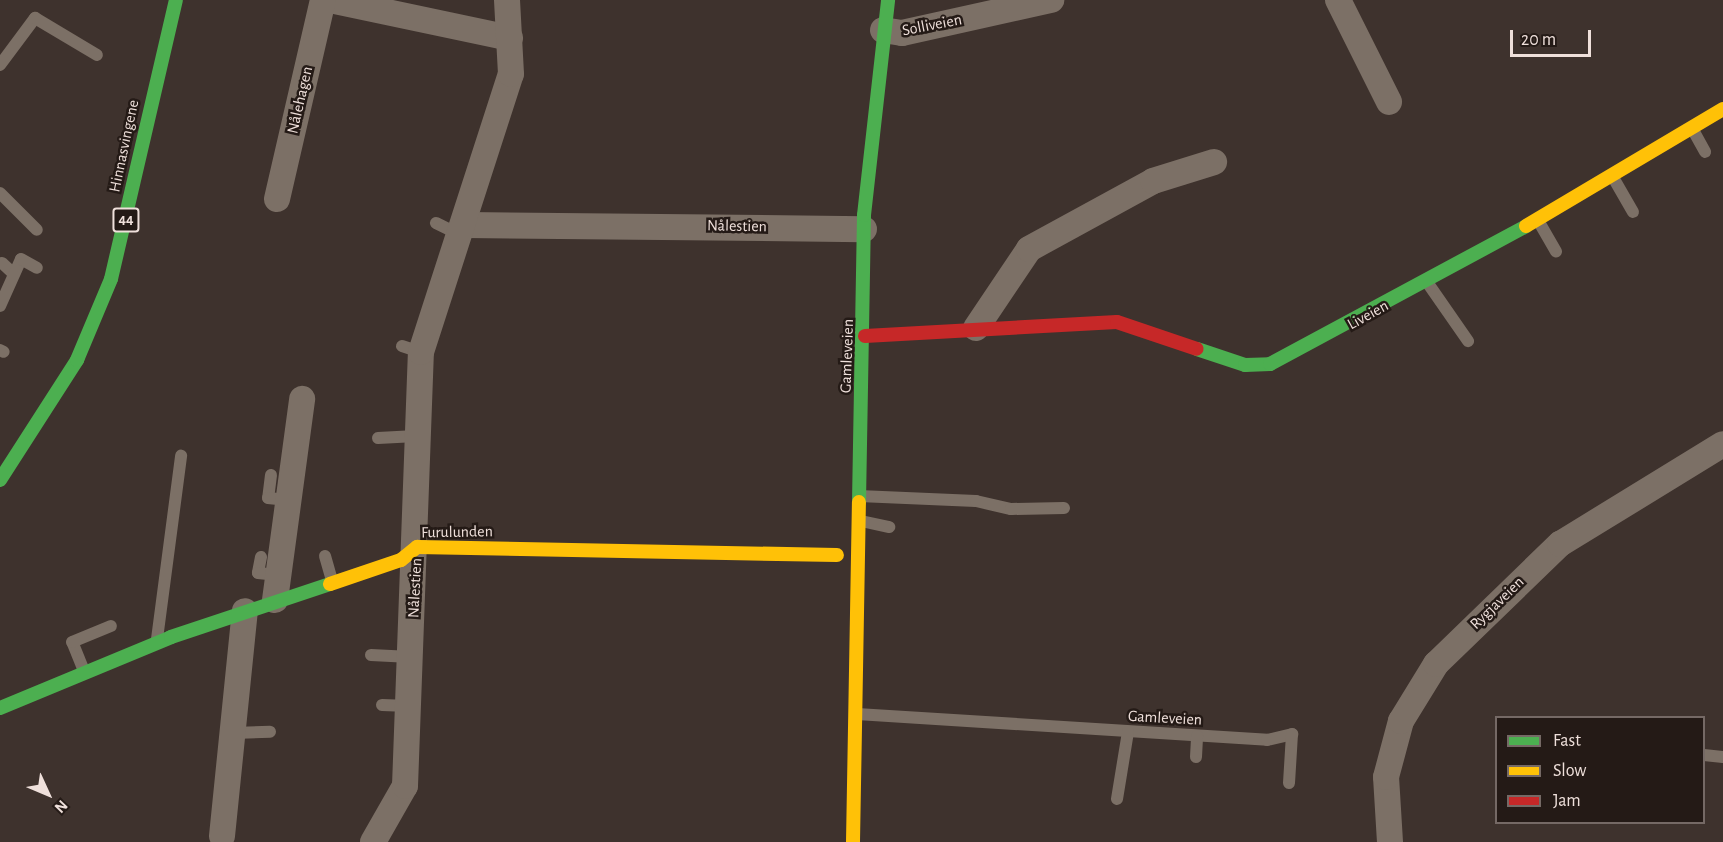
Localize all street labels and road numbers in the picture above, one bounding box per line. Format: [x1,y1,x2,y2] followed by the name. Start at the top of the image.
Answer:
[901,10,963,40] street label: Solliveien
[283,64,317,136] street label: Nålehagen
[105,98,143,194] street label: Hinnasvingene
[111,208,141,232] road number: 44
[707,216,767,236] street label: Nålestien
[1344,296,1392,334] street label: Liveien
[836,319,858,393] street label: Gamleveien
[421,522,493,542] street label: Furulunden
[404,558,426,618] street label: Nålestien
[1466,572,1528,634] street label: Rygjaveien
[1127,706,1203,730] street label: Gamleveien

